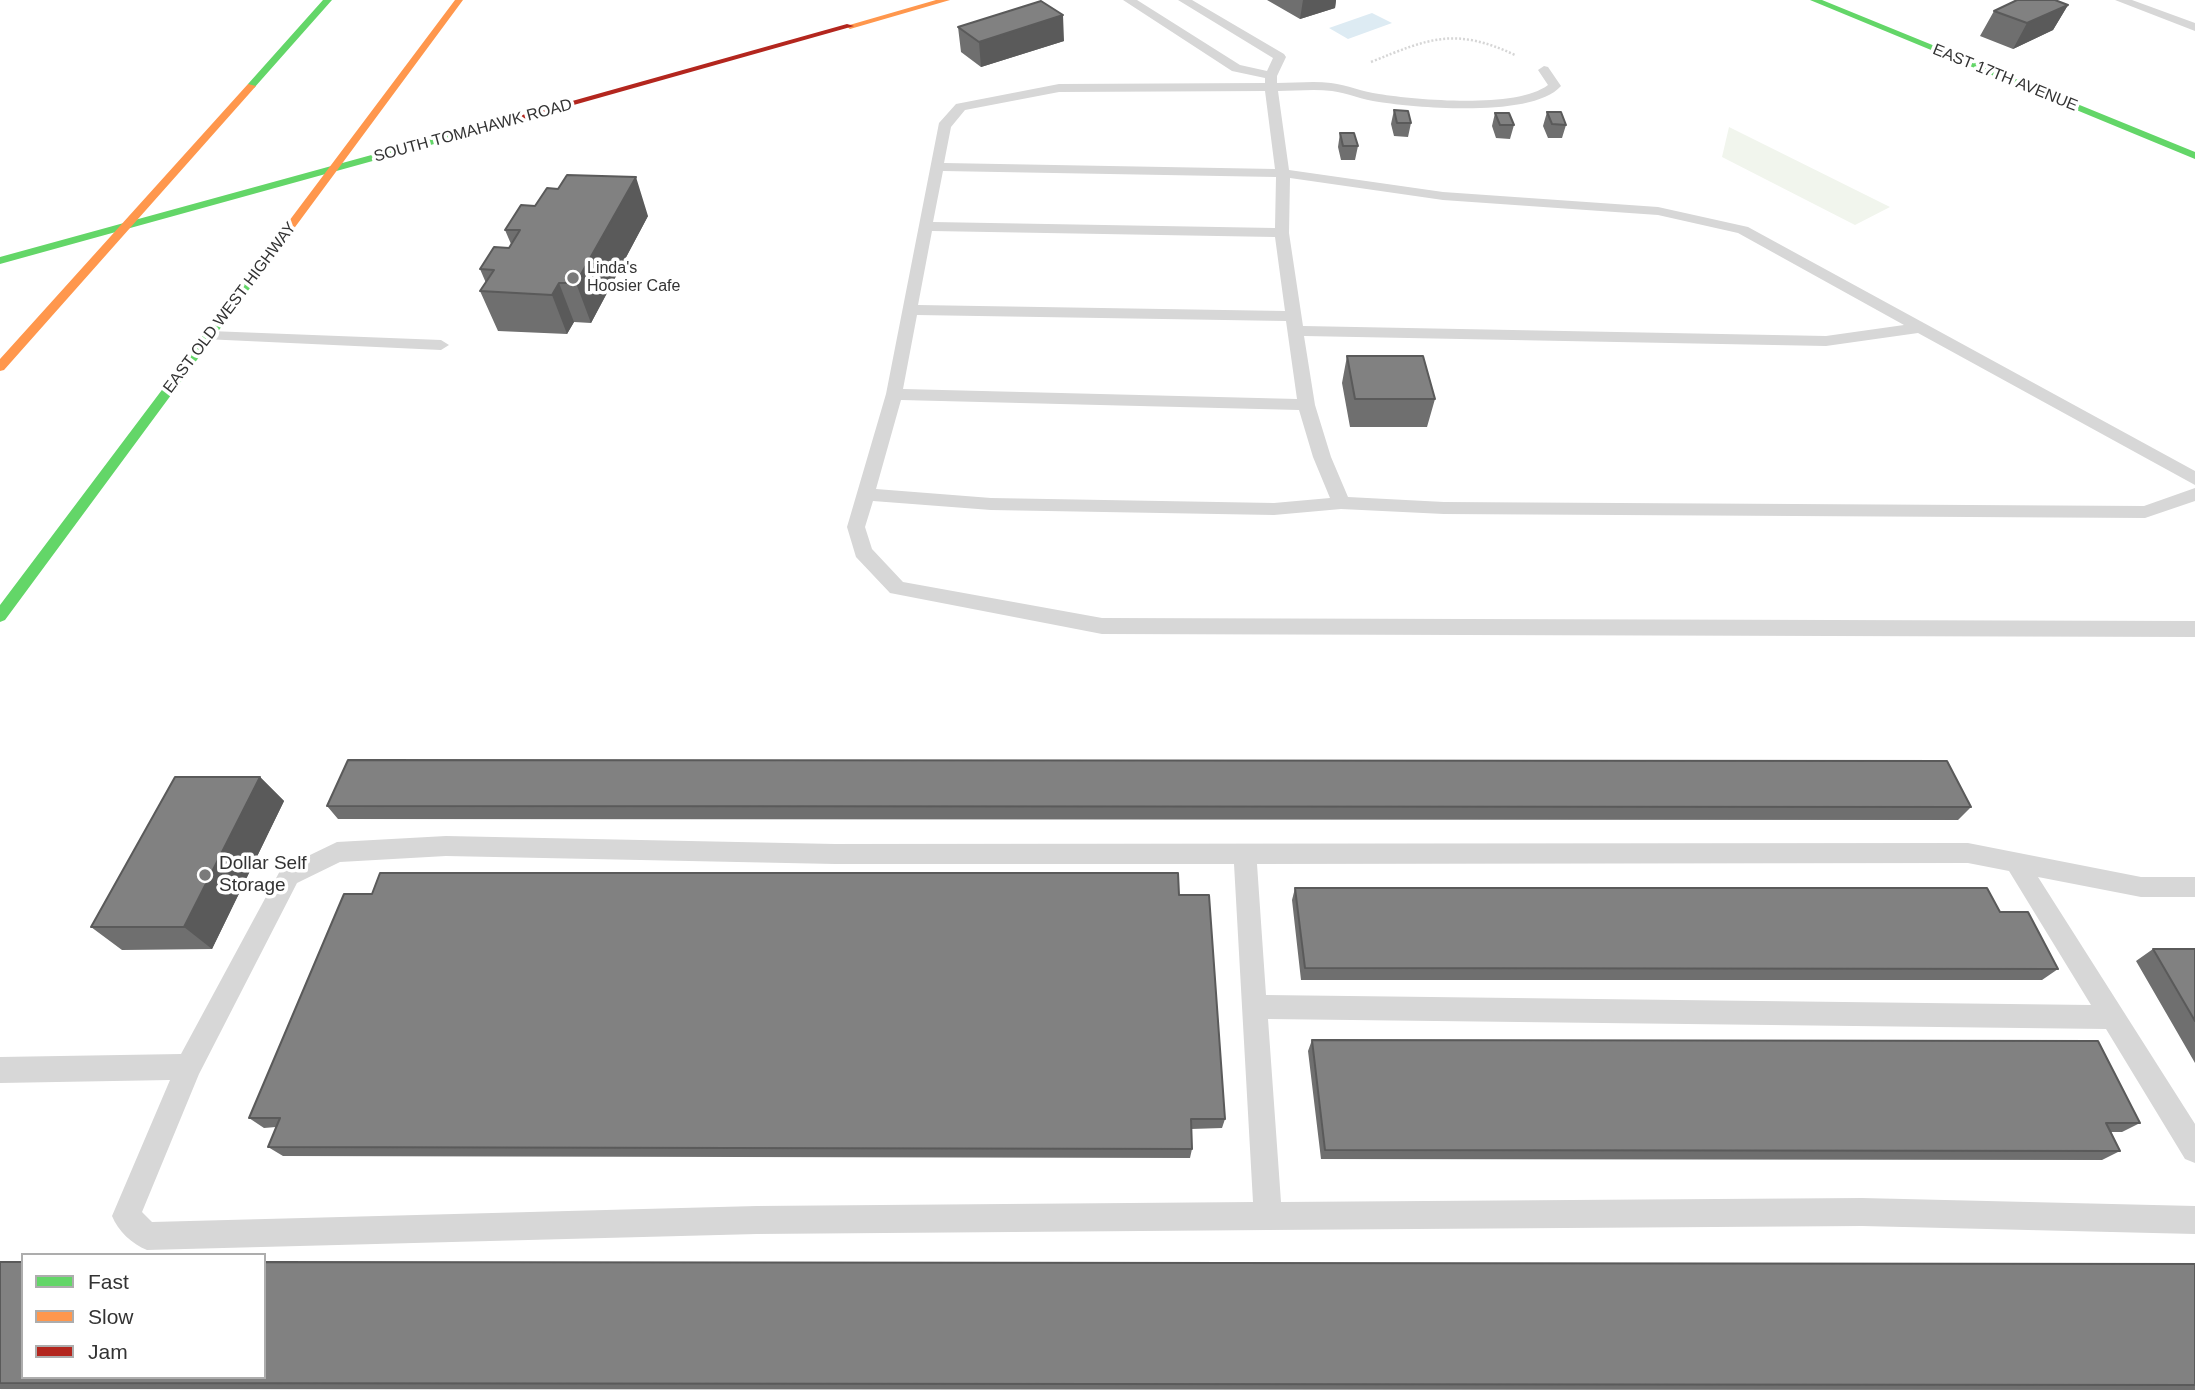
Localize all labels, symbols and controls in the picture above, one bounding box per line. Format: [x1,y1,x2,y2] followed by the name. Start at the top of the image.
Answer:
[1930,40,2080,116] street label: EAST 17TH AVENUE
[372,95,574,167] street label: SOUTH TOMAHAWK ROAD
[159,219,301,397] street label: EAST OLD WEST HIGHWAY
[587,259,680,297] place label: Linda's Hoosier Cafe
[565,270,581,286] marker: Linda's Hoosier Cafe
[219,853,307,897] place label: Dollar Self Storage
[197,867,213,883] marker: Dollar Self Storage
[21,1253,266,1379] legend
[88,1270,129,1293] text: Fast
[88,1305,134,1328] text: Slow
[88,1340,128,1363] text: Jam

